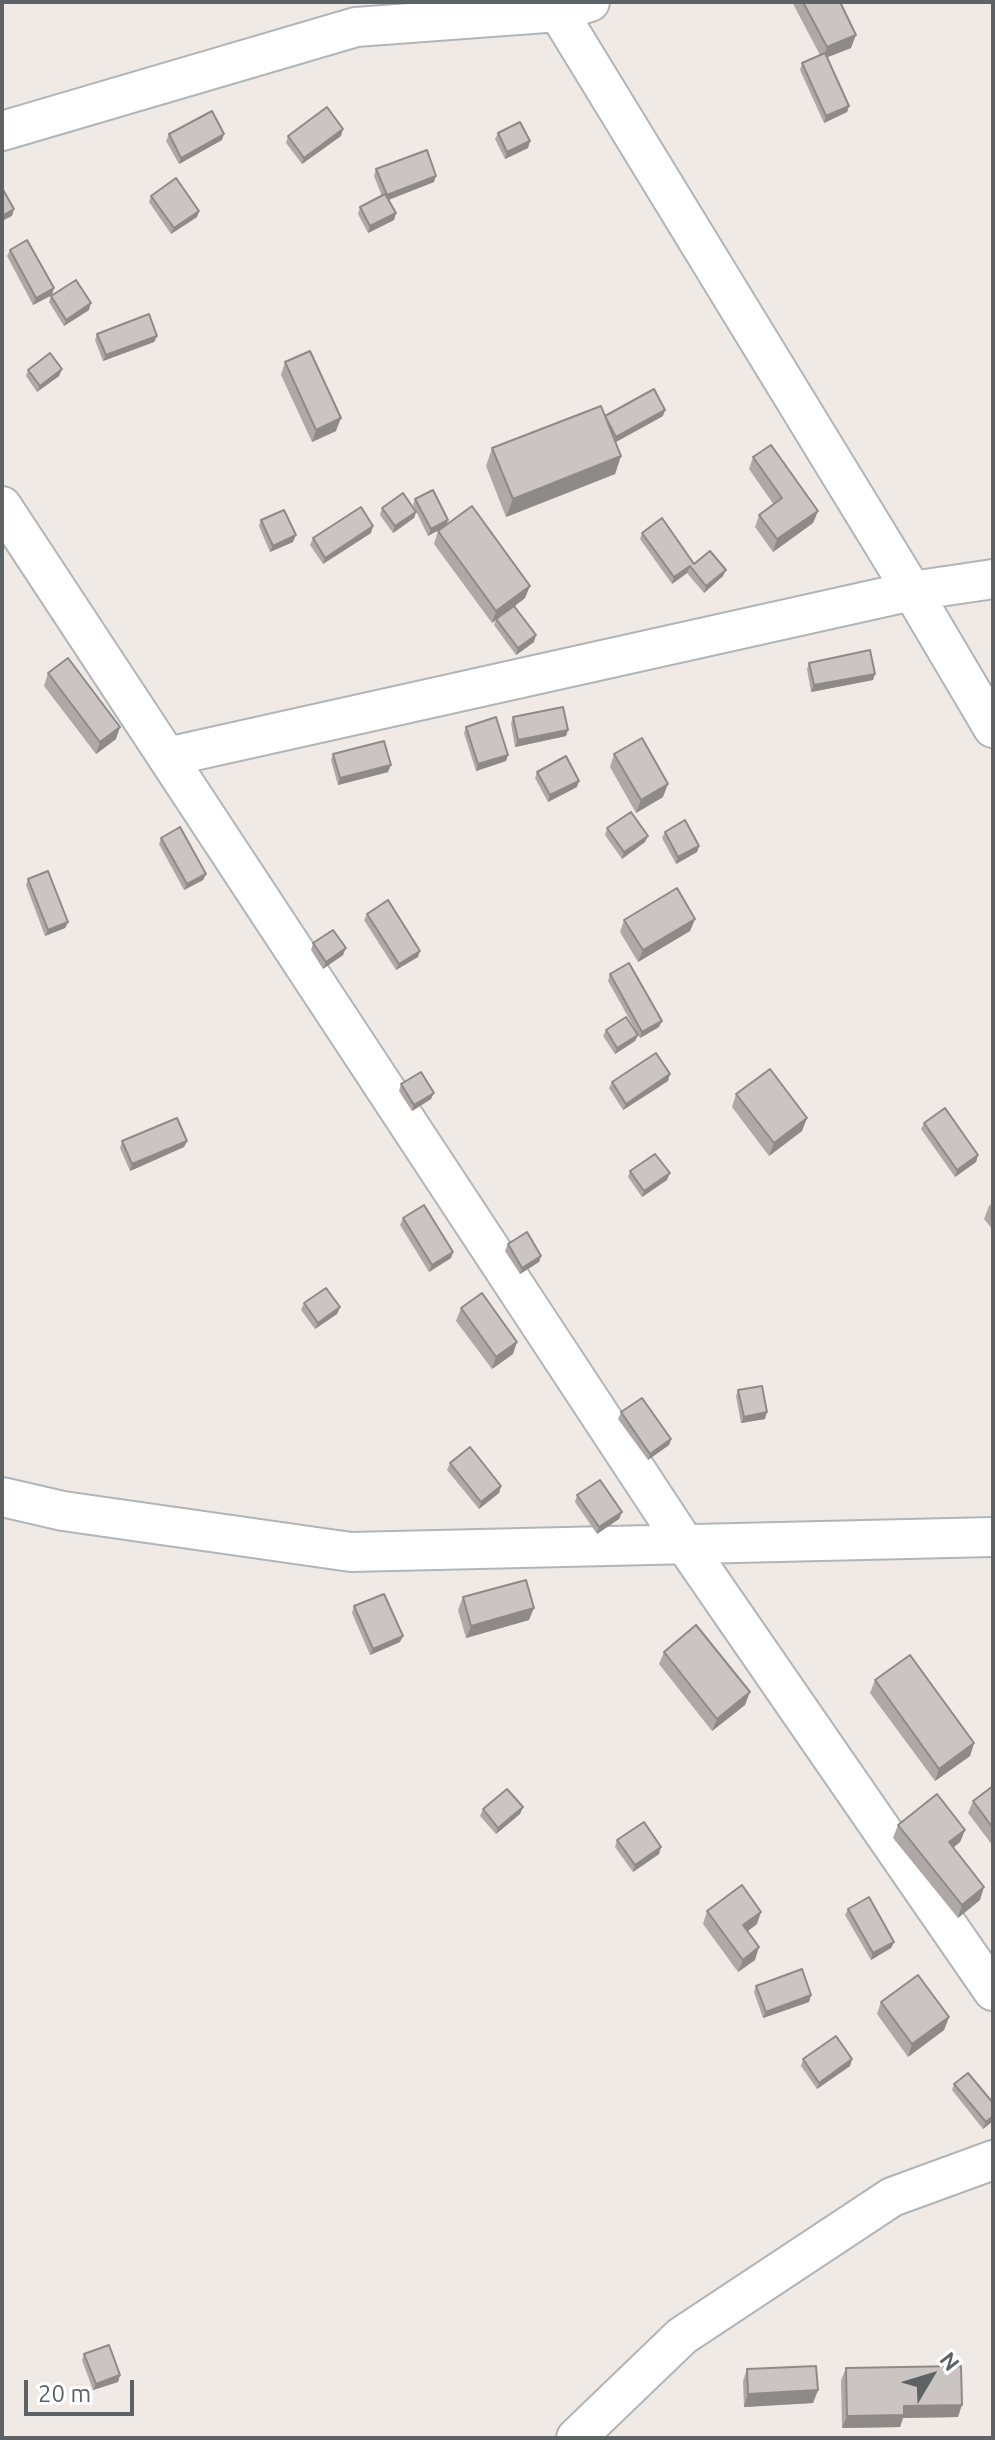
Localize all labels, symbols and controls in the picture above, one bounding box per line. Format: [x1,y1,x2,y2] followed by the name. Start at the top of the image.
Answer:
[891,2336,971,2416] north arrow
[935,2347,965,2375] text: N
[28,2364,138,2414] scale bar
[38,2380,91,2407] text: 20 m

